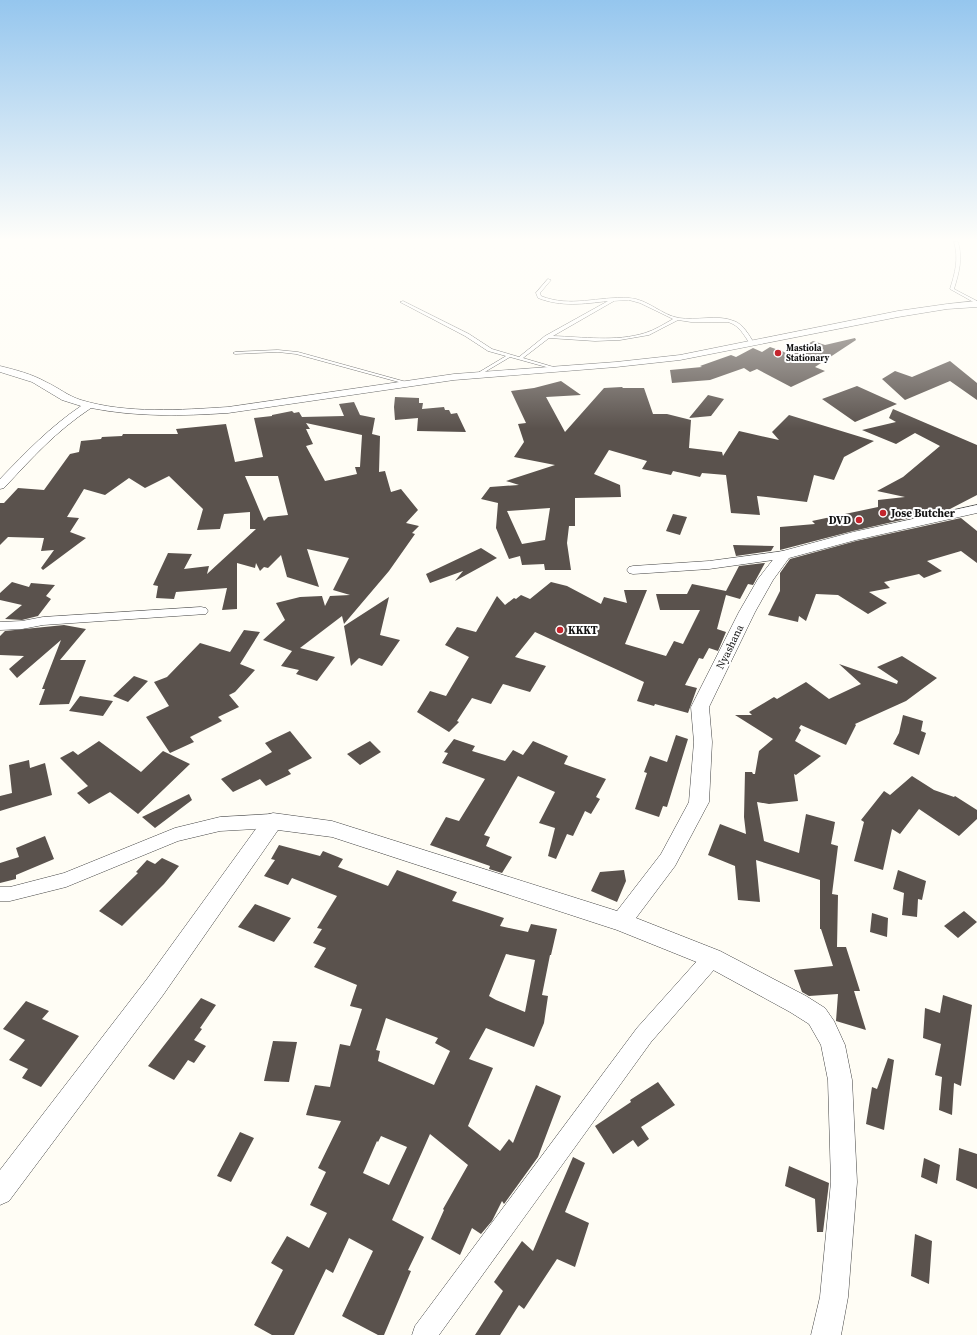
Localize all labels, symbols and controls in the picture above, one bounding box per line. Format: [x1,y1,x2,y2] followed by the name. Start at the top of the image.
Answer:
[786,342,830,364] place label: Mastiola Stationary
[773,348,783,358] marker: Mastiola Stationary
[890,506,956,521] place label: Jose Butcher
[878,508,888,518] marker: Jose Butcher
[829,513,851,528] place label: DVD
[854,515,864,525] marker: DVD
[713,622,747,672] street label: Nyashana
[568,623,598,638] place label: KKKT
[555,625,565,635] marker: KKKT

